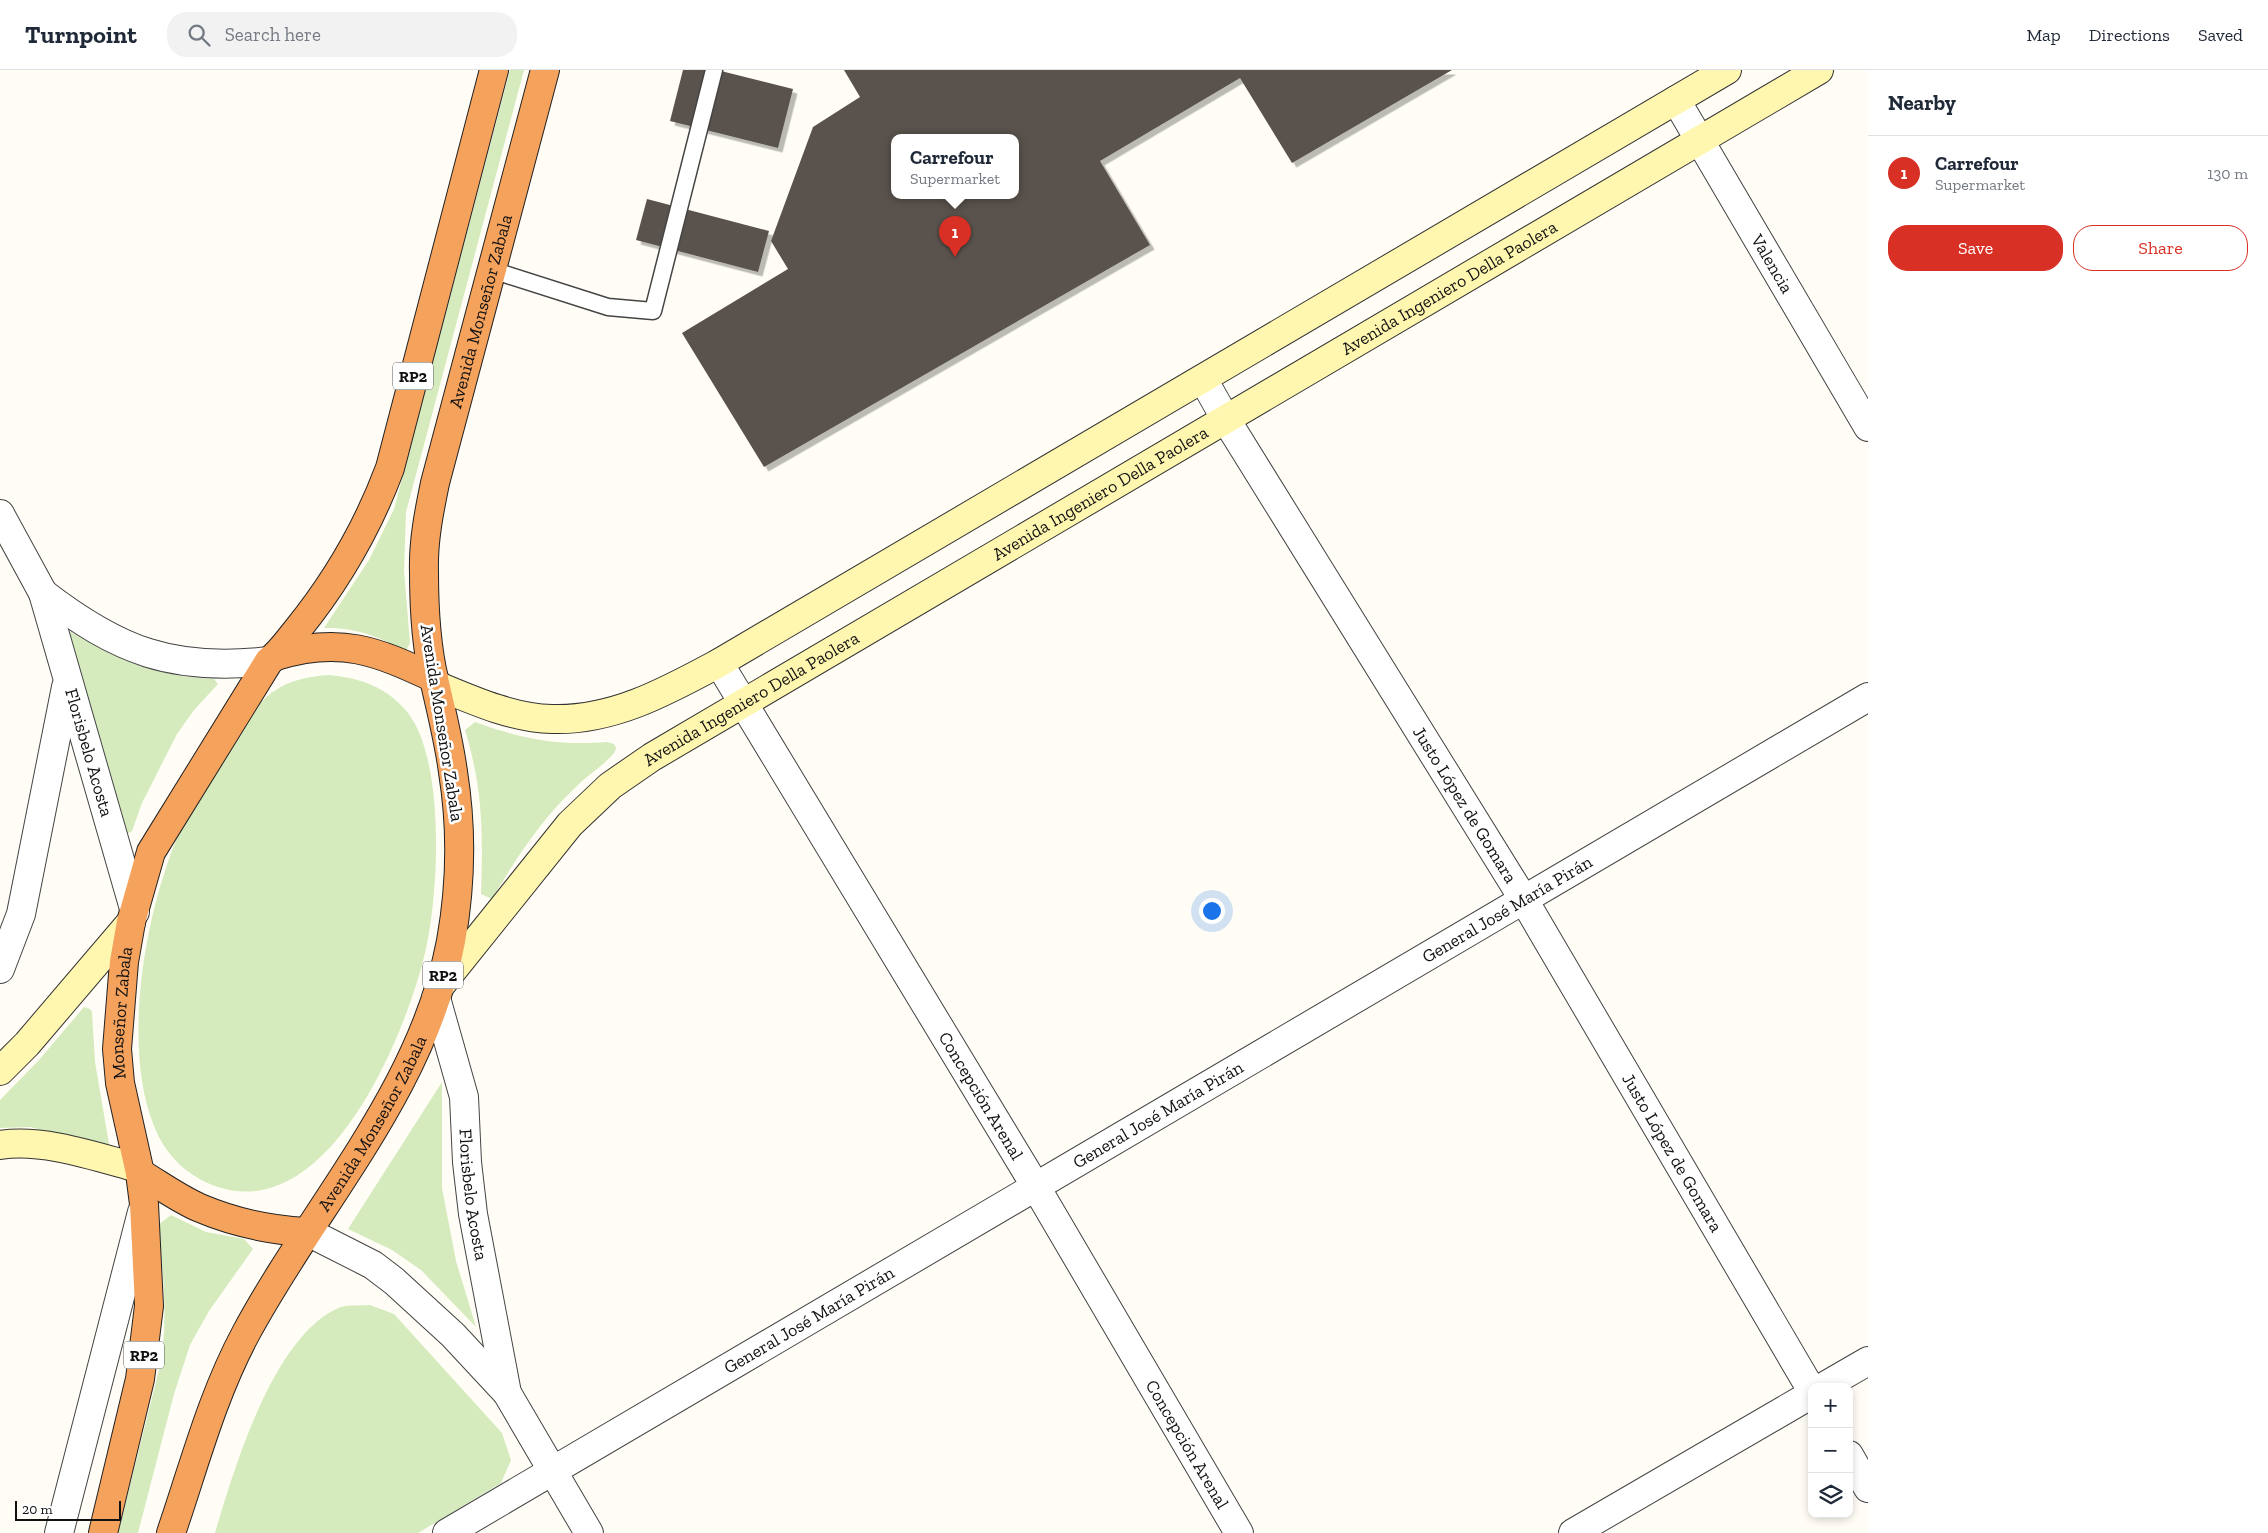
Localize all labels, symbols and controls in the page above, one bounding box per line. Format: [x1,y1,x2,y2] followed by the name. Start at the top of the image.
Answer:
[167,12,517,57] search box
[25,20,137,49] text: Turnpoint
[185,21,213,49] icon: search
[225,23,321,46] text: Search here
[2026,24,2061,46] text: Map
[2089,24,2170,46] text: Directions
[2198,24,2243,46] text: Saved
[1888,90,1956,115] text: Nearby
[891,134,1019,199] popup
[910,146,994,169] text: Carrefour
[1935,152,2019,175] text: Carrefour
[1901,164,1907,183] text: 1
[2207,164,2248,183] text: 130 m
[910,169,1000,188] text: Supermarket
[1935,175,2025,194] text: Supermarket
[444,212,517,410] street label: Avenida Monseñor Zabala
[1337,215,1561,360] street label: Avenida Ingeniero Della Paolera
[939,216,971,257] pin: 1
[1888,225,2063,271] button: Save
[2073,225,2248,271] button: Share
[1746,229,1798,298] street label: Valencia
[393,362,433,390] road number: RP2
[988,421,1212,565] street label: Avenida Ingeniero Della Paolera
[416,623,469,823] street label: Avenida Monseñor Zabala
[639,626,863,771] street label: Avenida Ingeniero Della Paolera
[60,686,118,820] street label: Florisbelo Acosta
[1408,722,1522,888] street label: Justo López de Gomara
[1418,850,1597,968] street label: General José María Pirán
[1199,898,1225,924] your location
[106,944,138,1080] street label: Monseñor Zabala
[423,962,463,988] road number: RP2
[934,1028,1028,1164] street label: Concepción Arenal
[313,1032,432,1215] street label: Avenida Monseñor Zabala
[1069,1056,1248,1173] street label: General José María Pirán
[1617,1069,1728,1236] street label: Justo López de Gomara
[454,1128,493,1262] street label: Florisbelo Acosta
[720,1261,899,1379] street label: General José María Pirán
[124,1342,164,1368] road number: RP2
[1141,1376,1234,1513] street label: Concepción Arenal
[1808,1383,1853,1518] map controls
[1808,1383,1853,1428] button: +
[1808,1428,1853,1473] button: −
[1808,1473,1853,1518] button: layers
[15,1498,121,1521] scale bar
[22,1501,53,1518] text: 20 m

